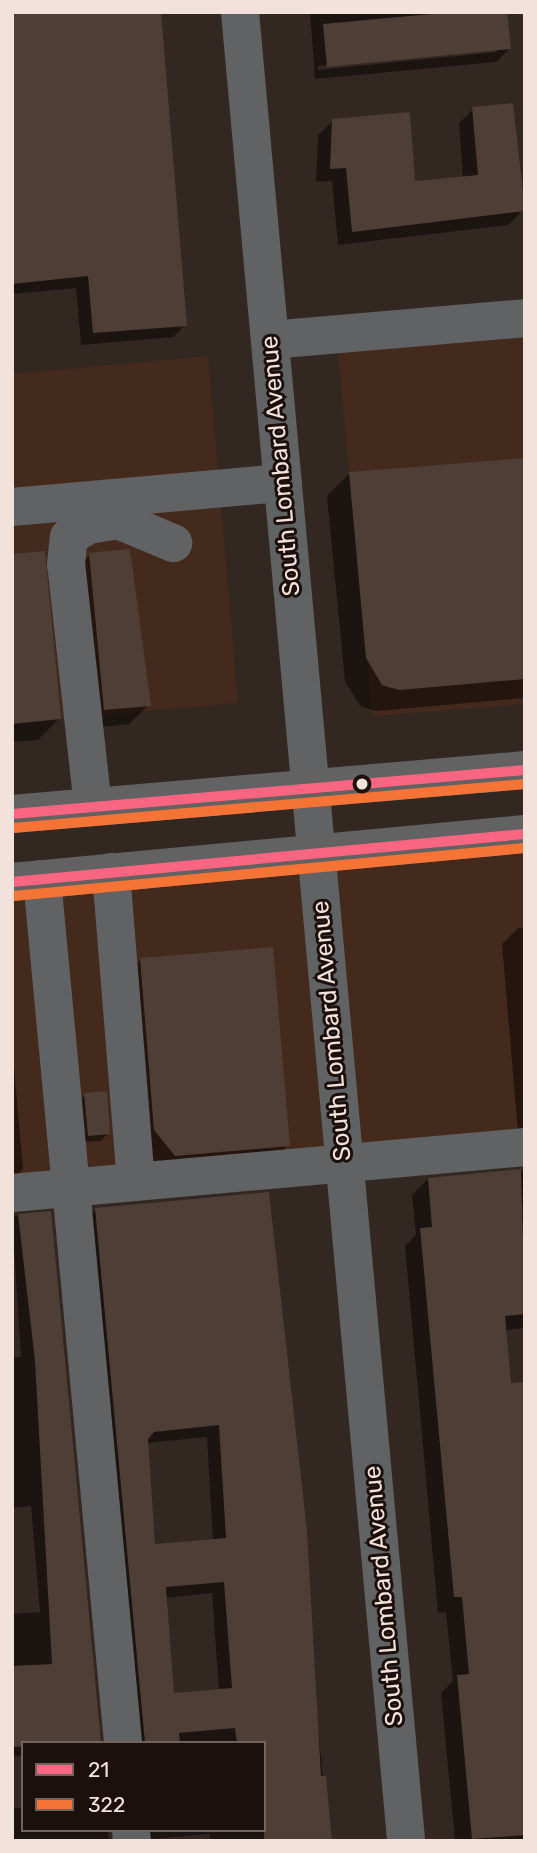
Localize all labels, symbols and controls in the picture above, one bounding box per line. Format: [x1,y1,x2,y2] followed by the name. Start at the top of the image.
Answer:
[255,334,307,598] street label: South Lombard Avenue
[355,777,369,791] unlabelled marker
[306,899,358,1163] street label: South Lombard Avenue
[358,1464,410,1728] street label: South Lombard Avenue
[21,1741,266,1832] legend
[88,1757,109,1782] text: 21
[88,1792,125,1817] text: 322

